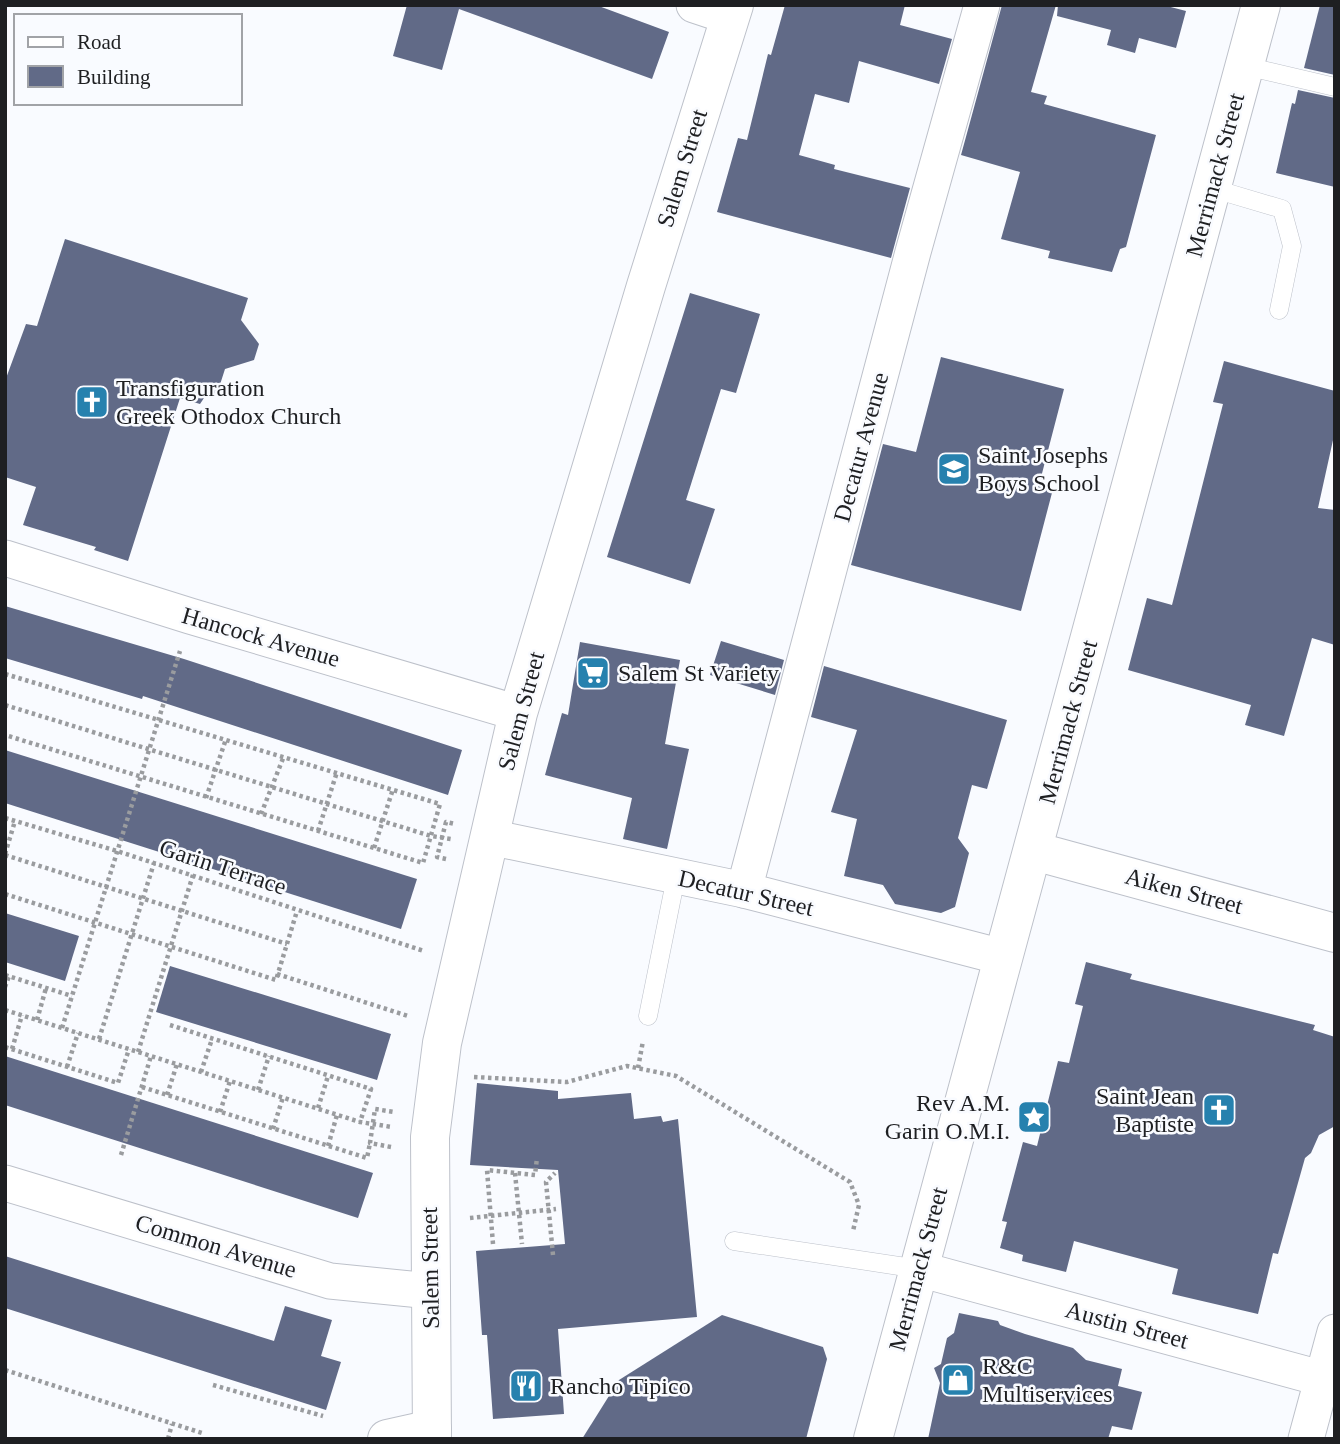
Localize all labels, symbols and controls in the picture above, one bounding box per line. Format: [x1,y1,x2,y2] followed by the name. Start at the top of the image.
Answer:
[14,14,242,105] legend
[77,30,122,54] text: Road
[77,65,151,89] text: Building
[1181,90,1249,260] street label: Merrimack Street
[652,106,712,230] street label: Salem Street
[829,370,893,524] street label: Decatur Avenue
[116,375,341,429] place label: Transfiguration Greek Othodox Church
[73,383,111,421] church icon: Transfiguration Greek Othodox Church
[978,442,1108,496] place label: Saint Josephs Boys School
[935,450,973,488] school or university icon: Saint Josephs Boys School
[179,602,343,672] street label: Hancock Avenue
[1034,637,1102,807] street label: Merrimack Street
[493,648,549,773] street label: Salem Street
[574,654,612,692] supermarket icon: Salem St Variety
[618,660,779,686] place label: Salem St Variety
[156,834,290,900] street label: Garin Terrace
[1122,863,1246,919] street label: Aiken Street
[676,865,816,921] street label: Decatur Street
[1096,1083,1194,1137] place label: Saint Jean Baptiste
[885,1090,1010,1144] place label: Rev A.M. Garin O.M.I.
[1200,1091,1238,1129] church icon: Saint Jean Baptiste
[1015,1098,1053,1136] place icon: Rev A.M. Garin O.M.I.
[884,1184,952,1354] street label: Merrimack Street
[416,1206,444,1329] street label: Salem Street
[132,1209,300,1283] street label: Common Avenue
[1063,1296,1192,1354] street label: Austin Street
[982,1353,1113,1407] place label: R&C Multiservices
[939,1361,977,1399] shop icon: R&C Multiservices
[507,1367,545,1405] restaurant icon: Rancho Tipico
[550,1373,691,1399] place label: Rancho Tipico

